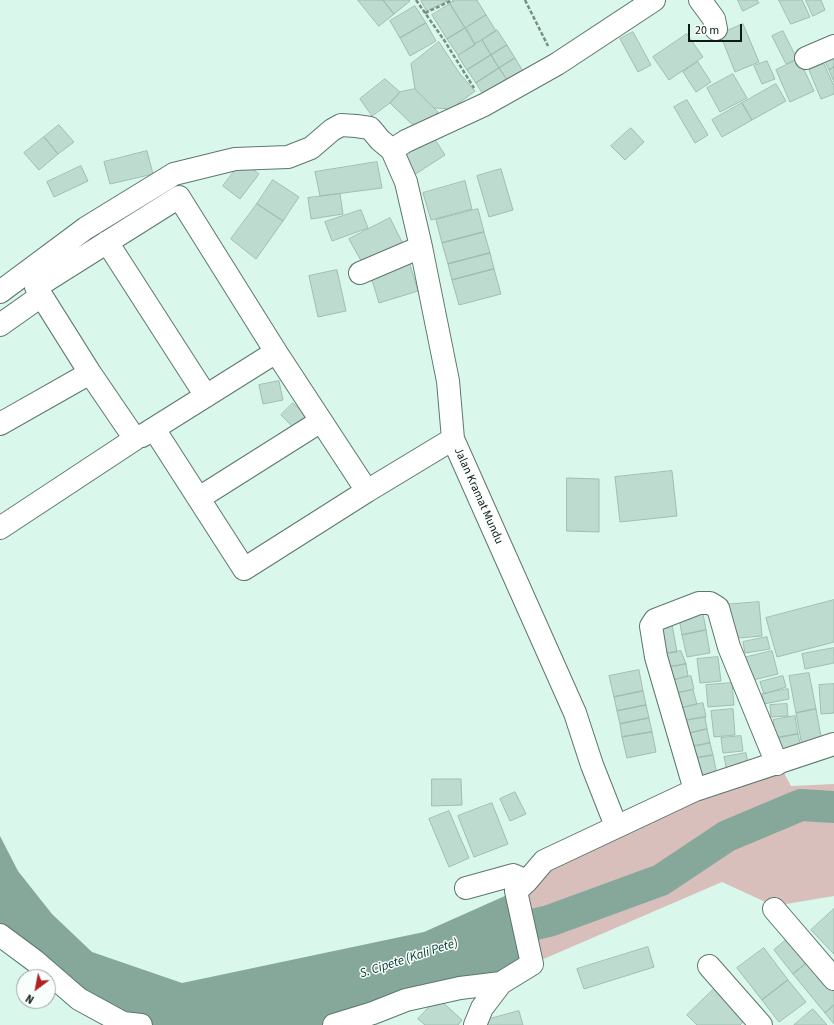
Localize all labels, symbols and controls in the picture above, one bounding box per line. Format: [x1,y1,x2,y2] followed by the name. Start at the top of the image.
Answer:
[690,16,744,42] scale bar
[695,22,719,39] text: 20 m
[450,446,506,546] street label: Jalan Kramat Mundu
[358,936,460,982] water label: S. Cipete (Kali Pete)
[16,969,56,1009] north arrow
[23,990,37,1007] text: N

